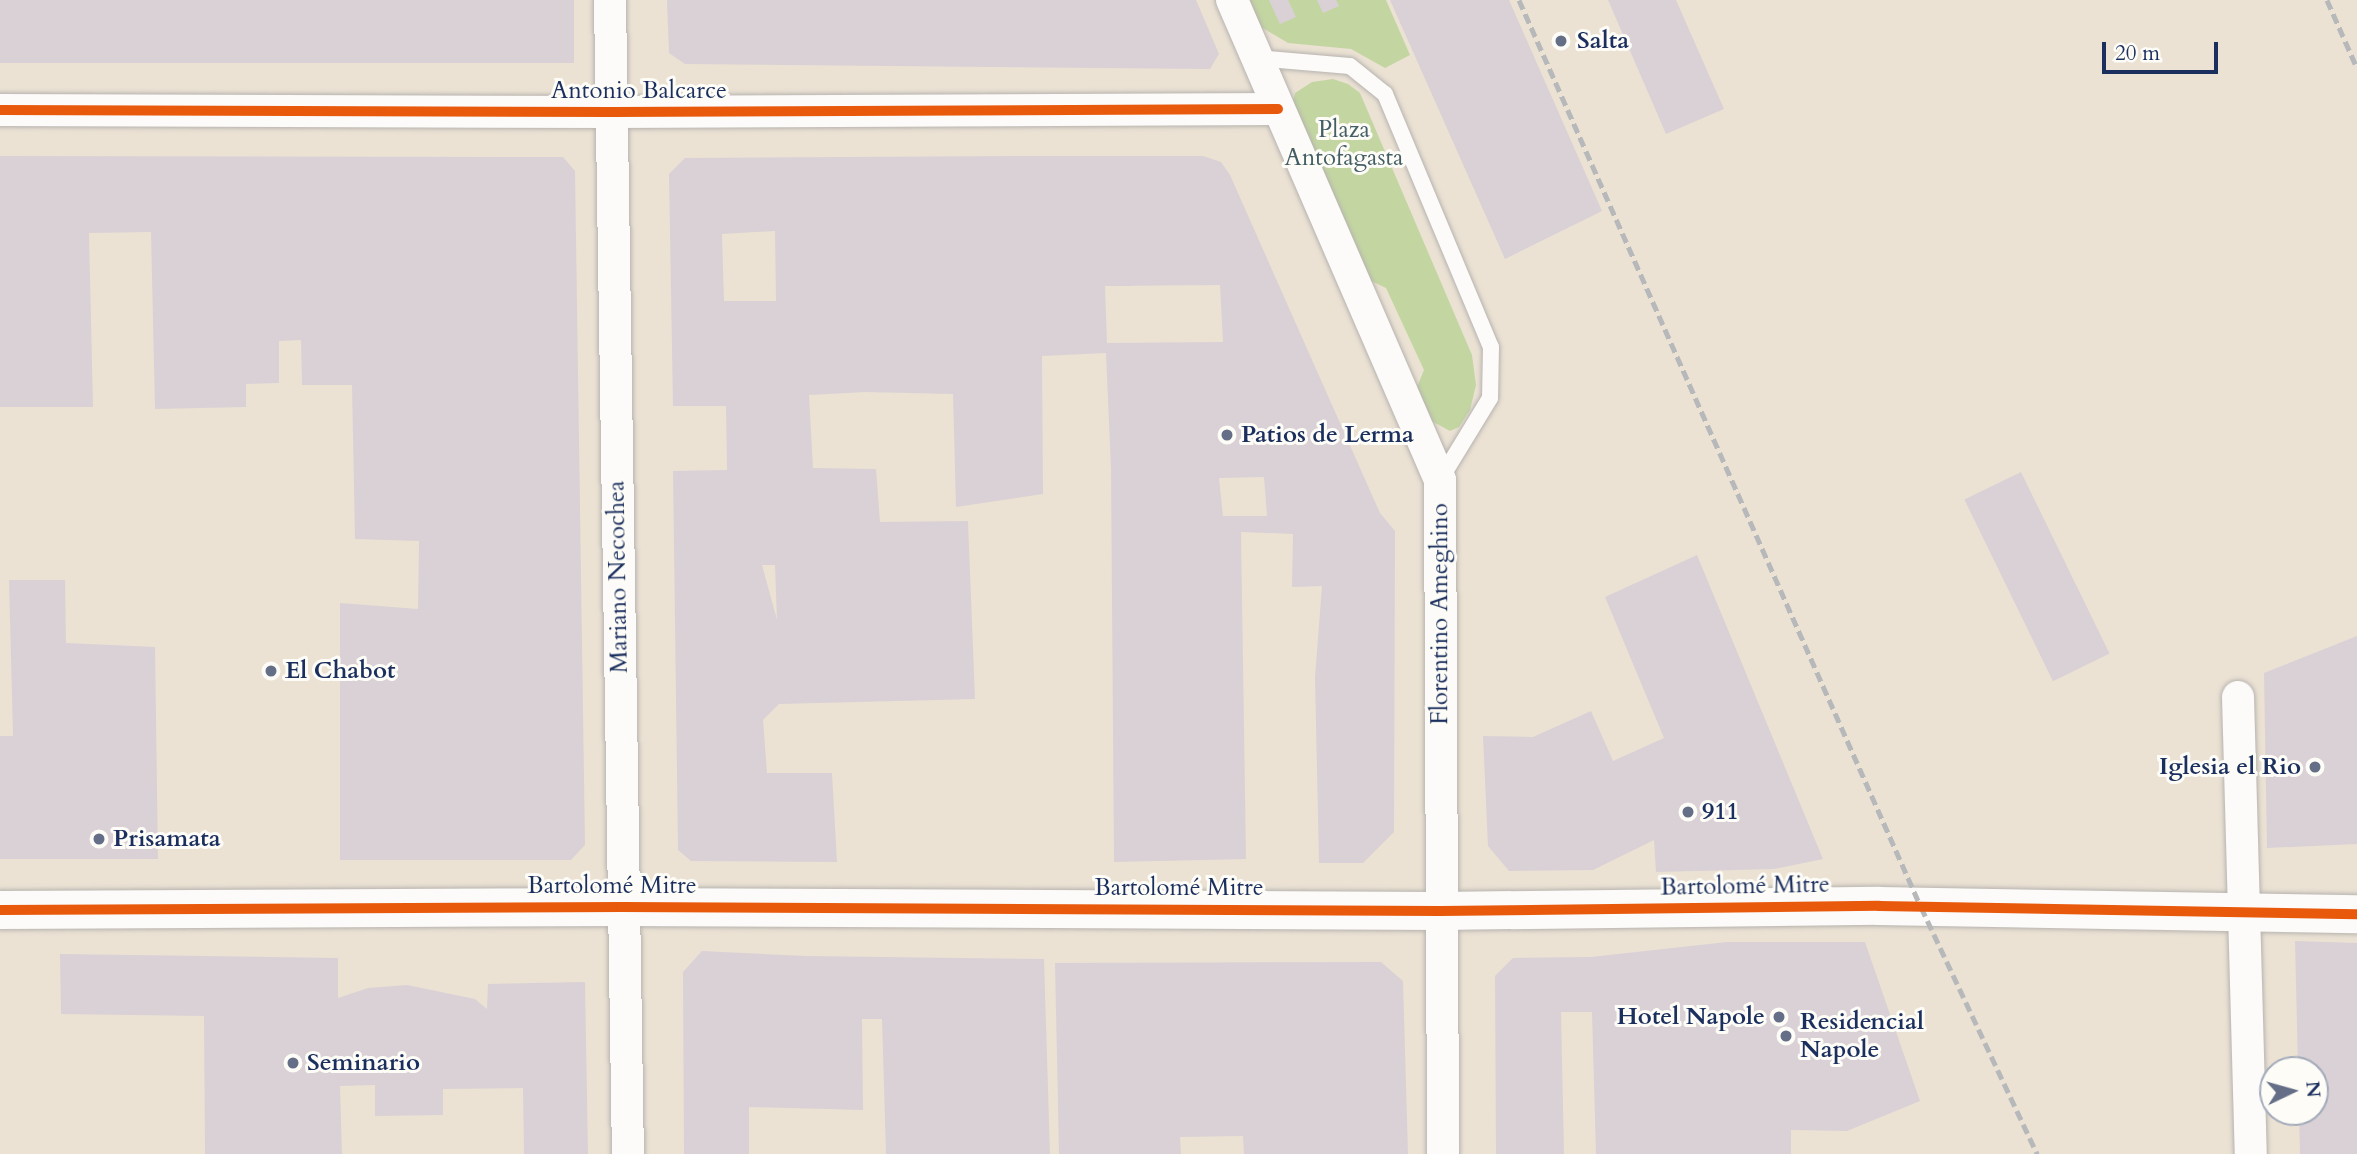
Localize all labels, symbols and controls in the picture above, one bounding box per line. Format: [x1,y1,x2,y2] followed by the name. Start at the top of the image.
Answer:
[1577,27,1629,55] place label: Salta
[2105,28,2220,72] scale bar
[1551,31,1571,51] marker: Salta
[2115,39,2160,68] text: 20 m
[551,77,727,105] street label: Antonio Balcarce
[1285,116,1403,172] park label: Plaza Antofagasta
[1241,421,1414,449] place label: Patios de Lerma
[1219,427,1235,443] marker: Patios de Lerma
[602,480,634,674] street label: Mariano Necochea
[1426,503,1454,725] street label: Florentino Ameghino
[285,657,396,685] place label: El Chabot
[263,663,279,679] marker: El Chabot
[2159,753,2301,781] place label: Iglesia el Rio
[2307,759,2323,775] marker: Iglesia el Rio
[1702,798,1739,826] place label: 911
[1680,804,1696,820] marker: 911
[113,825,221,853] place label: Prisamata
[91,831,107,847] marker: Prisamata
[1660,870,1830,902] street label: Bartolomé Mitre
[527,872,697,900] street label: Bartolomé Mitre
[1094,874,1264,902] street label: Bartolomé Mitre
[1617,1003,1765,1031] place label: Hotel Napole
[1800,1008,1924,1064] place label: Residencial Napole
[1771,1009,1787,1025] marker: Hotel Napole
[1778,1028,1794,1044] marker: Residencial Napole
[307,1049,420,1077] place label: Seminario
[285,1055,301,1071] marker: Seminario
[2259,1056,2329,1126] north arrow
[2299,1080,2327,1099] text: N

